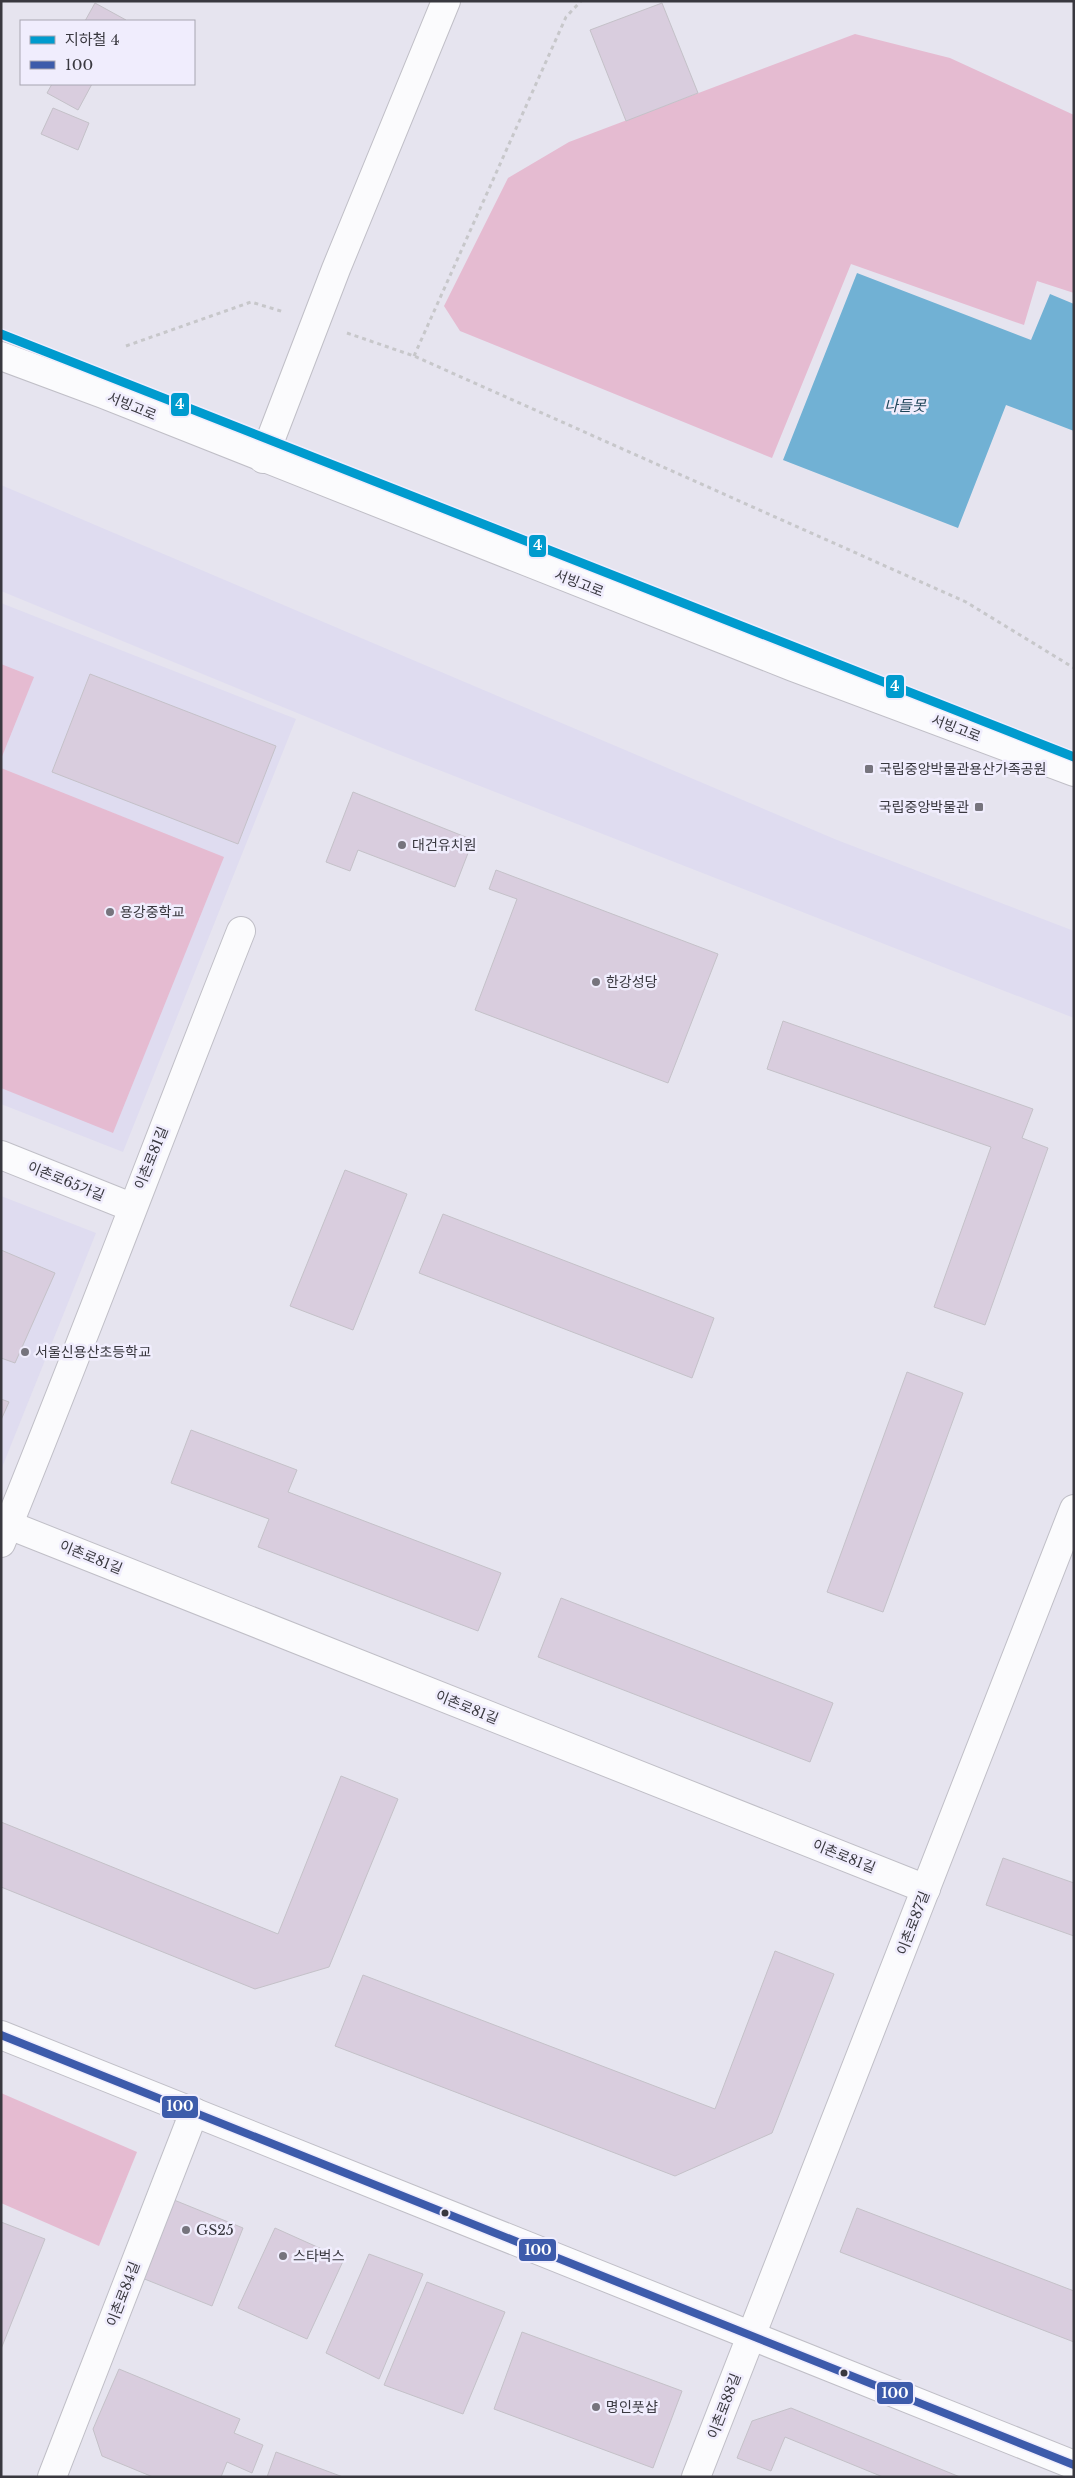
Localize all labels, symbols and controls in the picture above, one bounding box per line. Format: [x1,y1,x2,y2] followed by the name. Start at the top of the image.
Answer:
[20,20,195,85] legend
[65,30,119,49] text: 지하철 4
[65,55,93,74] text: 100
[105,388,159,424] street label: 서빙고로
[170,392,190,417] line badge: 4
[175,395,185,413] text: 4
[884,396,927,415] water label: 나들못
[528,534,547,558] line badge: 4
[533,536,543,554] text: 4
[552,565,606,601] street label: 서빙고로
[885,674,905,699] line badge: 4
[890,677,900,695] text: 4
[929,710,983,746] street label: 서빙고로
[879,760,1046,778] place label: 국립중앙박물관용산가족공원
[863,763,875,775] marker: 국립중앙박물관용산가족공원
[879,798,969,816] place label: 국립중앙박물관
[973,801,985,813] marker: 국립중앙박물관
[412,836,476,854] place label: 대건유치원
[396,839,408,851] marker: 대건유치원
[120,903,185,921] place label: 용강중학교
[104,906,116,918] marker: 용강중학교
[606,973,658,991] place label: 한강성당
[590,976,602,988] marker: 한강성당
[130,1124,172,1192] street label: 이촌로81길
[25,1157,107,1205] street label: 이촌로65가길
[35,1343,151,1361] place label: 서울신용산초등학교
[19,1346,31,1358] marker: 서울신용산초등학교
[57,1536,125,1578] street label: 이촌로81길
[433,1686,501,1728] street label: 이촌로81길
[810,1835,878,1877] street label: 이촌로81길
[893,1888,933,1958] street label: 이촌로87길
[161,2095,199,2119] line badge: 100
[166,2097,194,2115] text: 100
[440,2208,450,2218] unlabelled marker
[196,2221,234,2239] place label: GS25
[180,2224,192,2236] marker: GS25
[518,2238,557,2262] line badge: 100
[524,2241,552,2259] text: 100
[293,2247,345,2265] place label: 스타벅스
[277,2250,289,2262] marker: 스타벅스
[102,2259,144,2329] street label: 이촌로84길
[839,2368,849,2378] unlabelled marker
[703,2371,745,2441] street label: 이촌로88길
[876,2381,914,2405] line badge: 100
[881,2384,909,2402] text: 100
[606,2398,658,2416] place label: 명인풋샵
[590,2401,602,2413] marker: 명인풋샵

